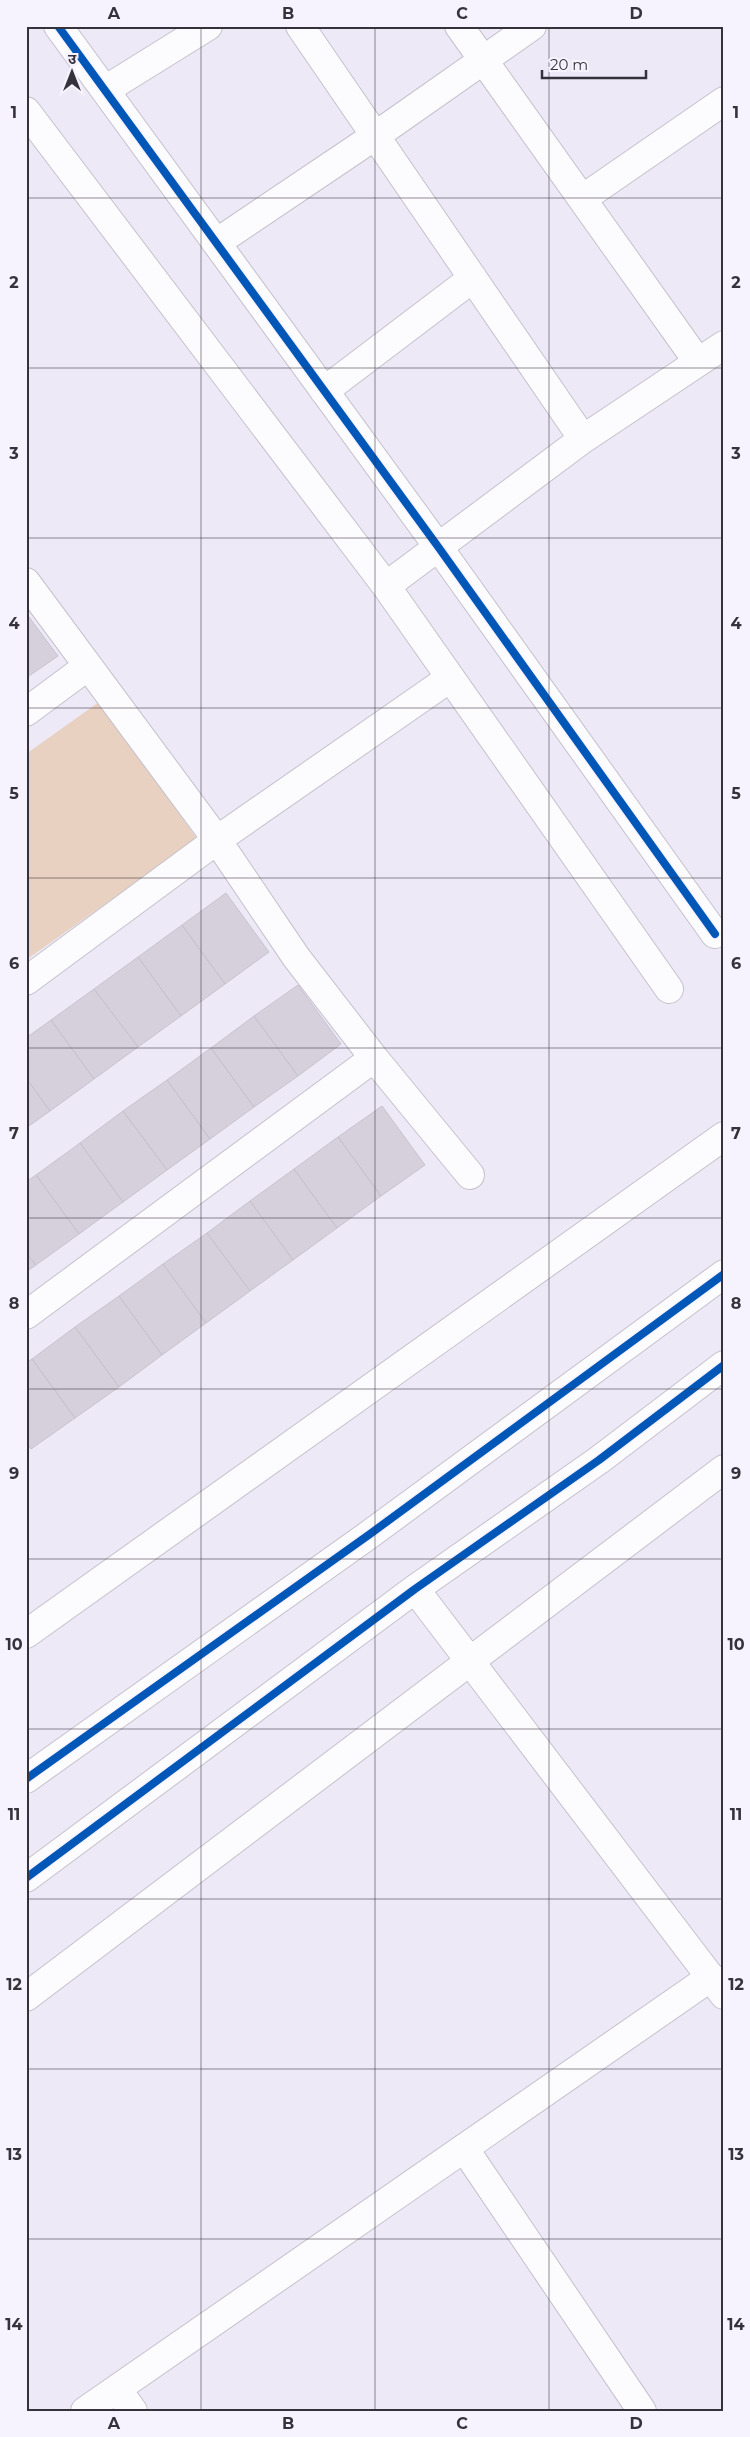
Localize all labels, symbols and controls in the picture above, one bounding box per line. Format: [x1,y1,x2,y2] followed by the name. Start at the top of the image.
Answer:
[107,4,121,23] text: A
[282,4,294,23] text: B
[456,4,468,23] text: C
[629,4,643,23] text: D
[48,48,98,98] north arrow
[542,48,646,80] scale bar
[68,50,77,68] text: उ
[550,55,588,74] text: 20 m
[11,103,17,122] text: 1
[733,103,739,122] text: 1
[9,273,19,292] text: 2
[731,273,741,292] text: 2
[8,444,19,463] text: 3
[730,444,741,463] text: 3
[8,614,20,633] text: 4
[730,614,742,633] text: 4
[9,784,19,803] text: 5
[731,784,741,803] text: 5
[9,954,19,973] text: 6
[731,954,741,973] text: 6
[9,1124,19,1143] text: 7
[731,1124,741,1143] text: 7
[9,1294,19,1313] text: 8
[731,1294,741,1313] text: 8
[9,1464,19,1483] text: 9
[731,1464,741,1483] text: 9
[5,1635,23,1654] text: 10
[727,1635,745,1654] text: 10
[8,1805,20,1824] text: 11
[730,1805,742,1824] text: 11
[6,1975,22,1994] text: 12
[728,1975,744,1994] text: 12
[6,2145,22,2164] text: 13
[728,2145,744,2164] text: 13
[5,2315,23,2334] text: 14
[727,2315,745,2334] text: 14
[107,2414,121,2433] text: A
[282,2414,294,2433] text: B
[456,2414,468,2433] text: C
[629,2414,643,2433] text: D

